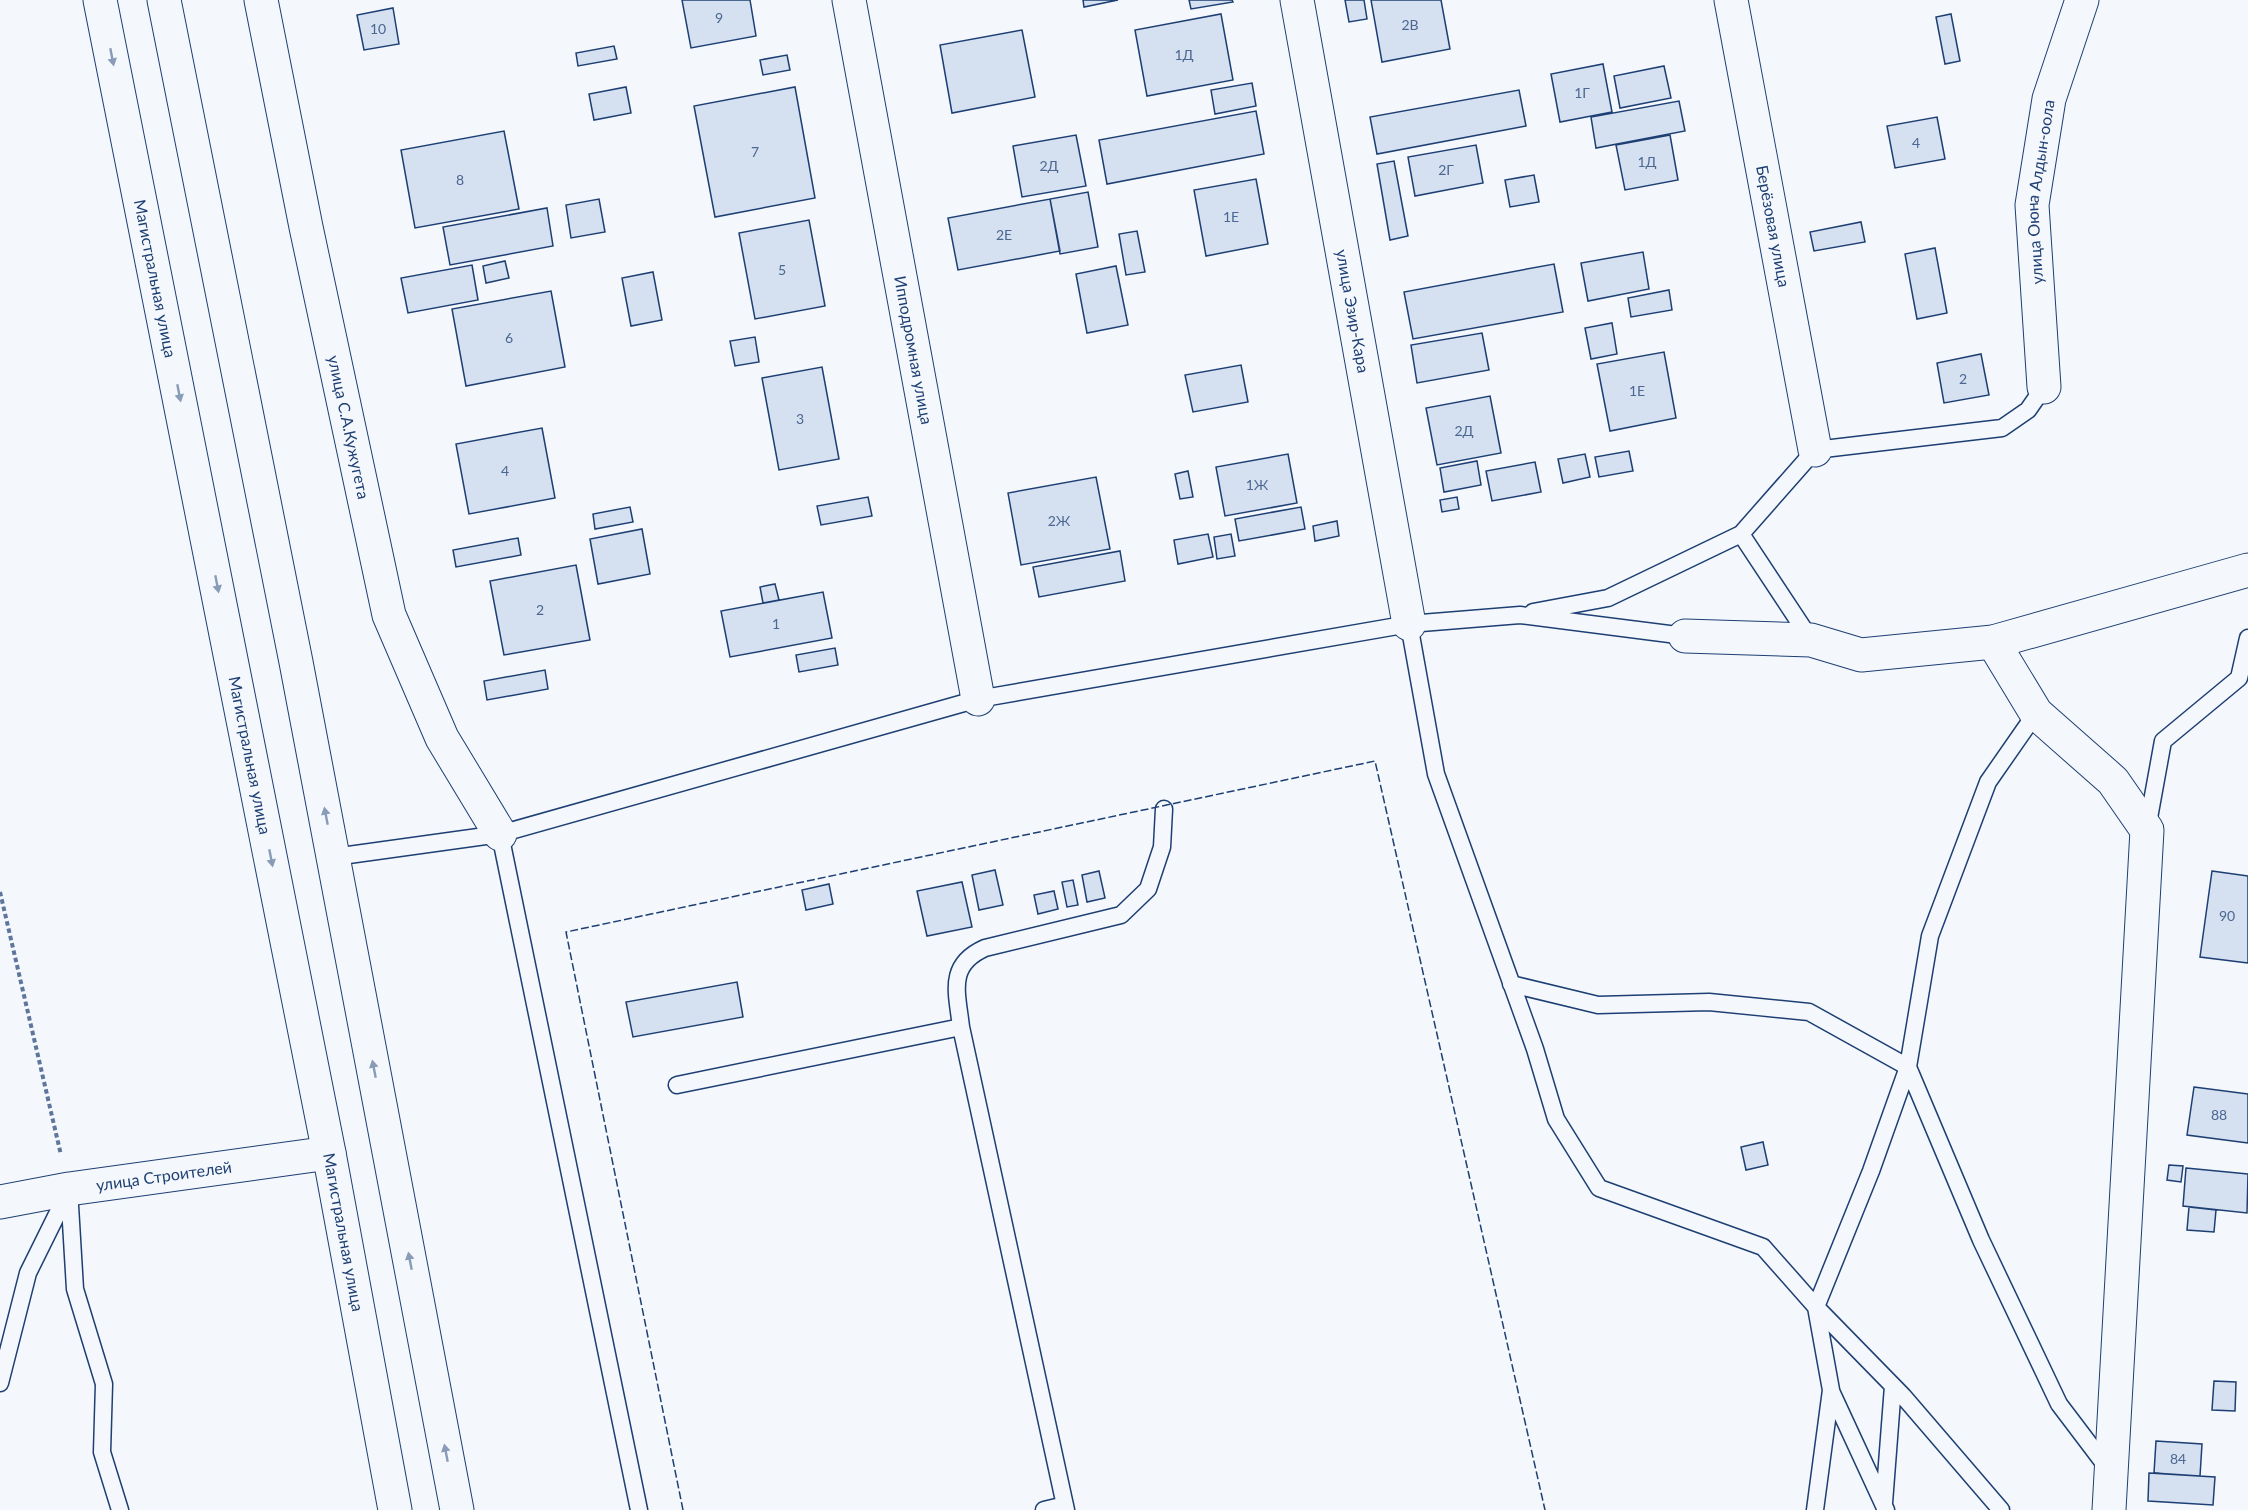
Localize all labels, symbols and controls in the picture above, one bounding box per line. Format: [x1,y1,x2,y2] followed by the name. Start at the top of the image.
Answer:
[715,9,723,26] house number: 9
[1401,16,1419,33] house number: 2В
[370,20,386,37] house number: 10
[1174,46,1194,63] house number: 1Д
[108,48,117,67] one-way arrow
[1574,84,1590,101] house number: 1Г
[2022,98,2058,285] street label: улица Оюна Алдын-оола
[1912,134,1920,151] house number: 4
[751,143,759,160] house number: 7
[1637,153,1657,170] house number: 1Д
[1039,157,1059,174] house number: 2Д
[1438,161,1454,178] house number: 2Г
[1753,163,1794,289] street label: Берёзовая улица
[456,171,464,188] house number: 8
[131,198,181,359] street label: Магистральная улица
[1223,208,1239,225] house number: 1Е
[996,226,1012,243] house number: 2Е
[1333,248,1374,374] street label: улица Эзир-Кара
[778,261,786,278] house number: 5
[891,274,937,426] street label: Ипподромная улица
[505,329,513,346] house number: 6
[325,353,374,501] street label: улица С.А.Кужугета
[1959,370,1967,387] house number: 2
[1629,382,1645,399] house number: 1Е
[175,383,184,402] one-way arrow
[796,410,804,427] house number: 3
[1454,422,1474,439] house number: 2Д
[501,462,509,479] house number: 4
[1246,476,1269,493] house number: 1Ж
[1048,512,1071,529] house number: 2Ж
[213,575,222,594] one-way arrow
[536,601,544,618] house number: 2
[772,615,780,632] house number: 1
[226,674,275,836] street label: Магистральная улица
[321,806,330,825] one-way arrow
[267,848,276,867] one-way arrow
[2219,907,2235,924] house number: 90
[369,1060,378,1079] one-way arrow
[2211,1106,2227,1123] house number: 88
[320,1151,368,1313] street label: Магистральная улица
[95,1157,233,1194] street label: улица Строителей
[405,1251,414,1270] one-way arrow
[441,1443,450,1462] one-way arrow
[2170,1450,2186,1467] house number: 84

